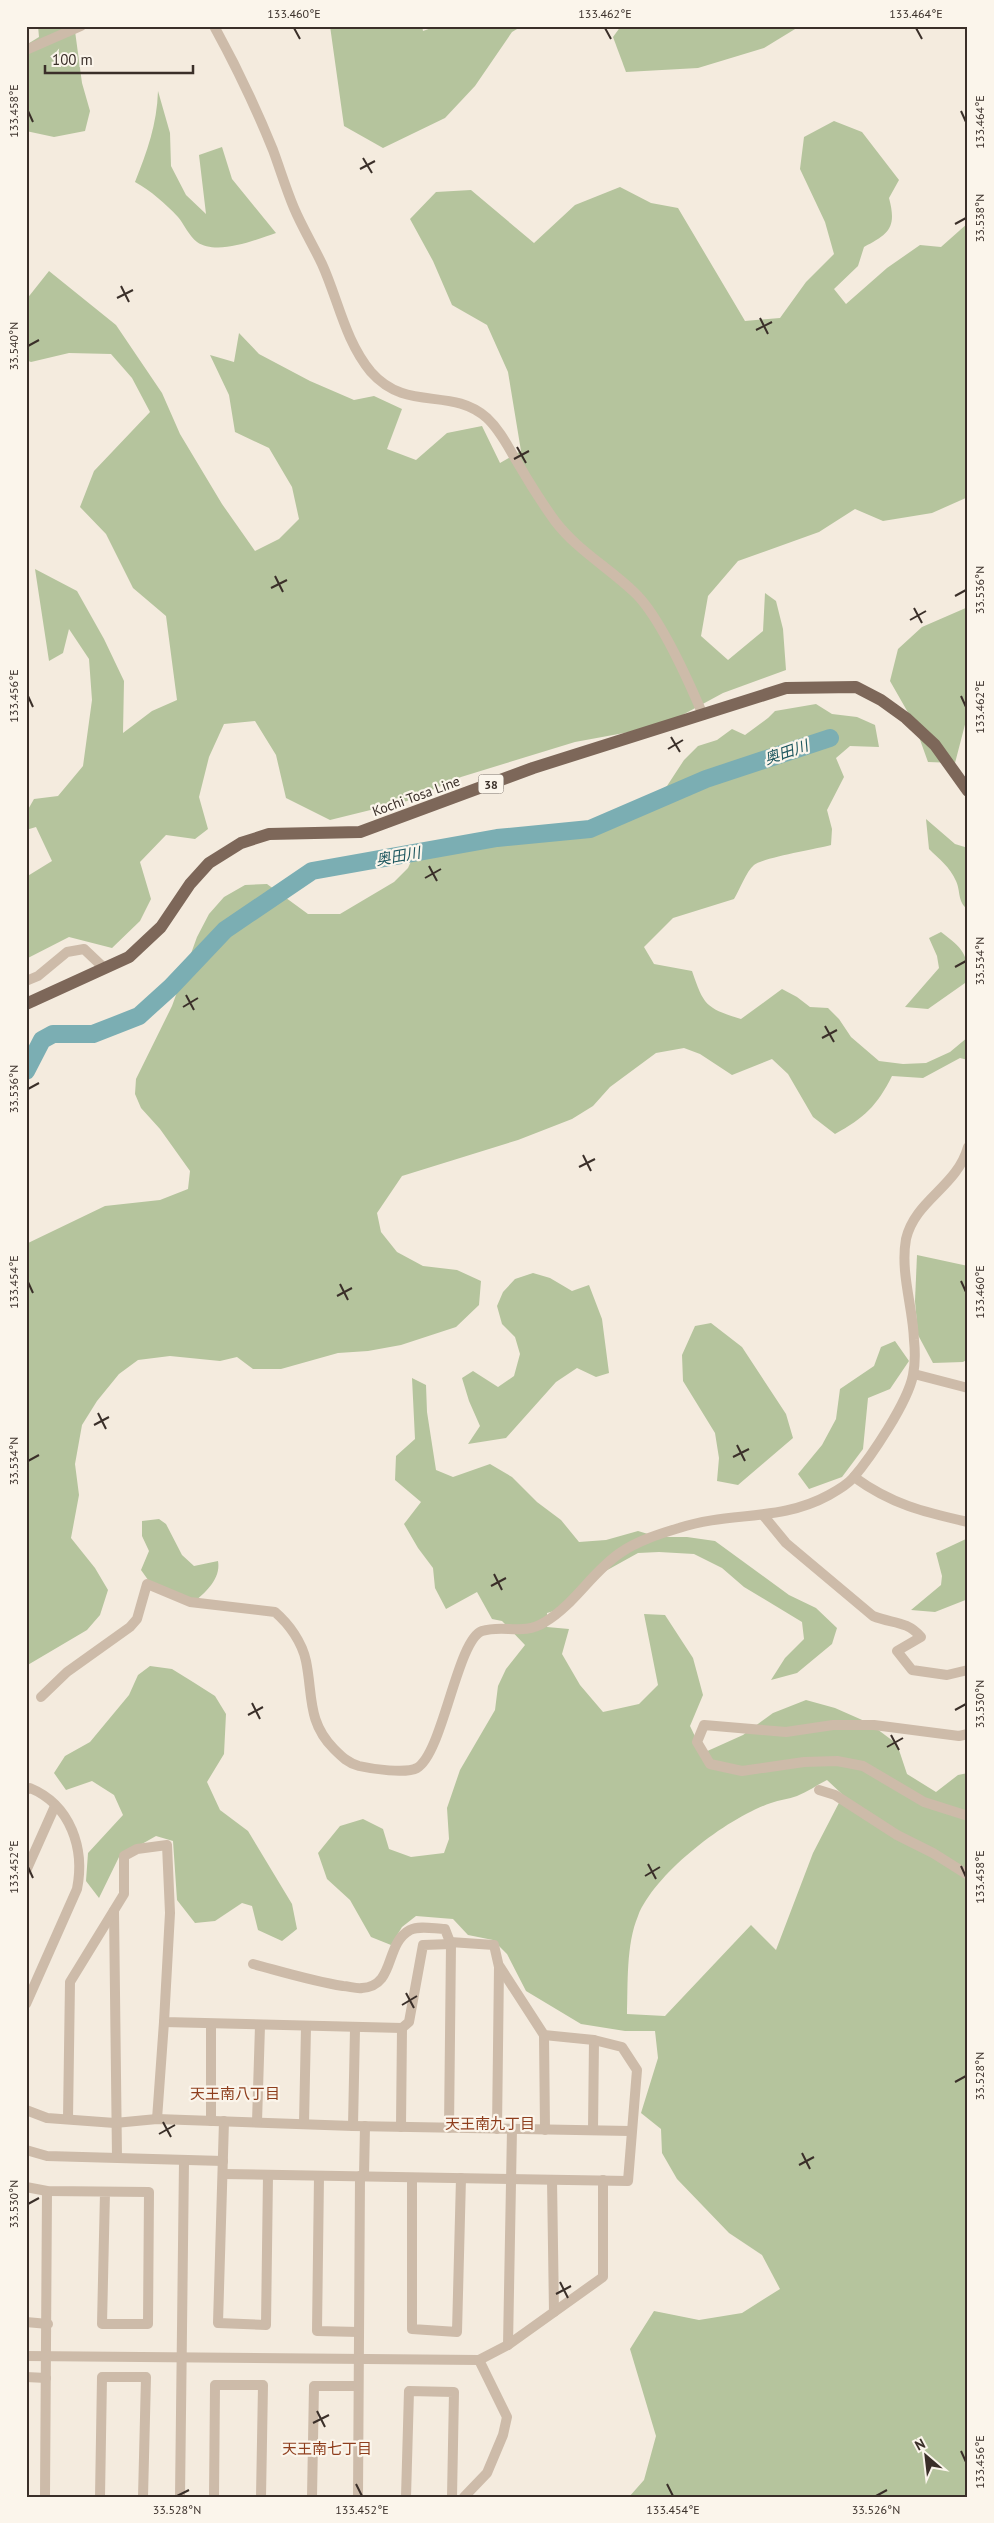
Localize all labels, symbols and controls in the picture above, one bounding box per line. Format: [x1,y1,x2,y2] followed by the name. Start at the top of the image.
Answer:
[267,6,321,21] text: 133.460°E
[578,6,632,21] text: 133.462°E
[889,6,943,21] text: 133.464°E
[45,42,192,74] scale bar
[52,50,93,69] text: 100 m
[6,84,21,138] text: 133.458°E
[972,95,987,149] text: 133.464°E
[972,194,987,242] text: 33.538°N
[6,322,21,370] text: 33.540°N
[972,566,987,614] text: 33.536°N
[6,669,21,723] text: 133.456°E
[972,680,987,734] text: 133.462°E
[762,735,812,768] water label: 奥田川
[370,772,462,820] street label: Kochi Tosa Line
[478,774,504,794] road number: 38
[374,842,424,869] water label: 奥田川
[972,937,987,985] text: 33.534°N
[6,1065,21,1113] text: 33.536°N
[6,1255,21,1309] text: 133.454°E
[972,1265,987,1319] text: 133.460°E
[6,1437,21,1485] text: 33.534°N
[972,1680,987,1728] text: 33.530°N
[6,1840,21,1894] text: 133.452°E
[972,1850,987,1904] text: 133.458°E
[972,2052,987,2100] text: 33.528°N
[190,2084,280,2103] district label: 天王南八丁目
[445,2114,535,2133] district label: 天王南九丁目
[6,2180,21,2228] text: 33.530°N
[902,2430,952,2480] north arrow
[912,2434,928,2455] text: N
[972,2435,987,2489] text: 133.456°E
[282,2439,372,2458] district label: 天王南七丁目
[153,2502,201,2517] text: 33.528°N
[335,2502,389,2517] text: 133.452°E
[646,2502,700,2517] text: 133.454°E
[852,2502,900,2517] text: 33.526°N

